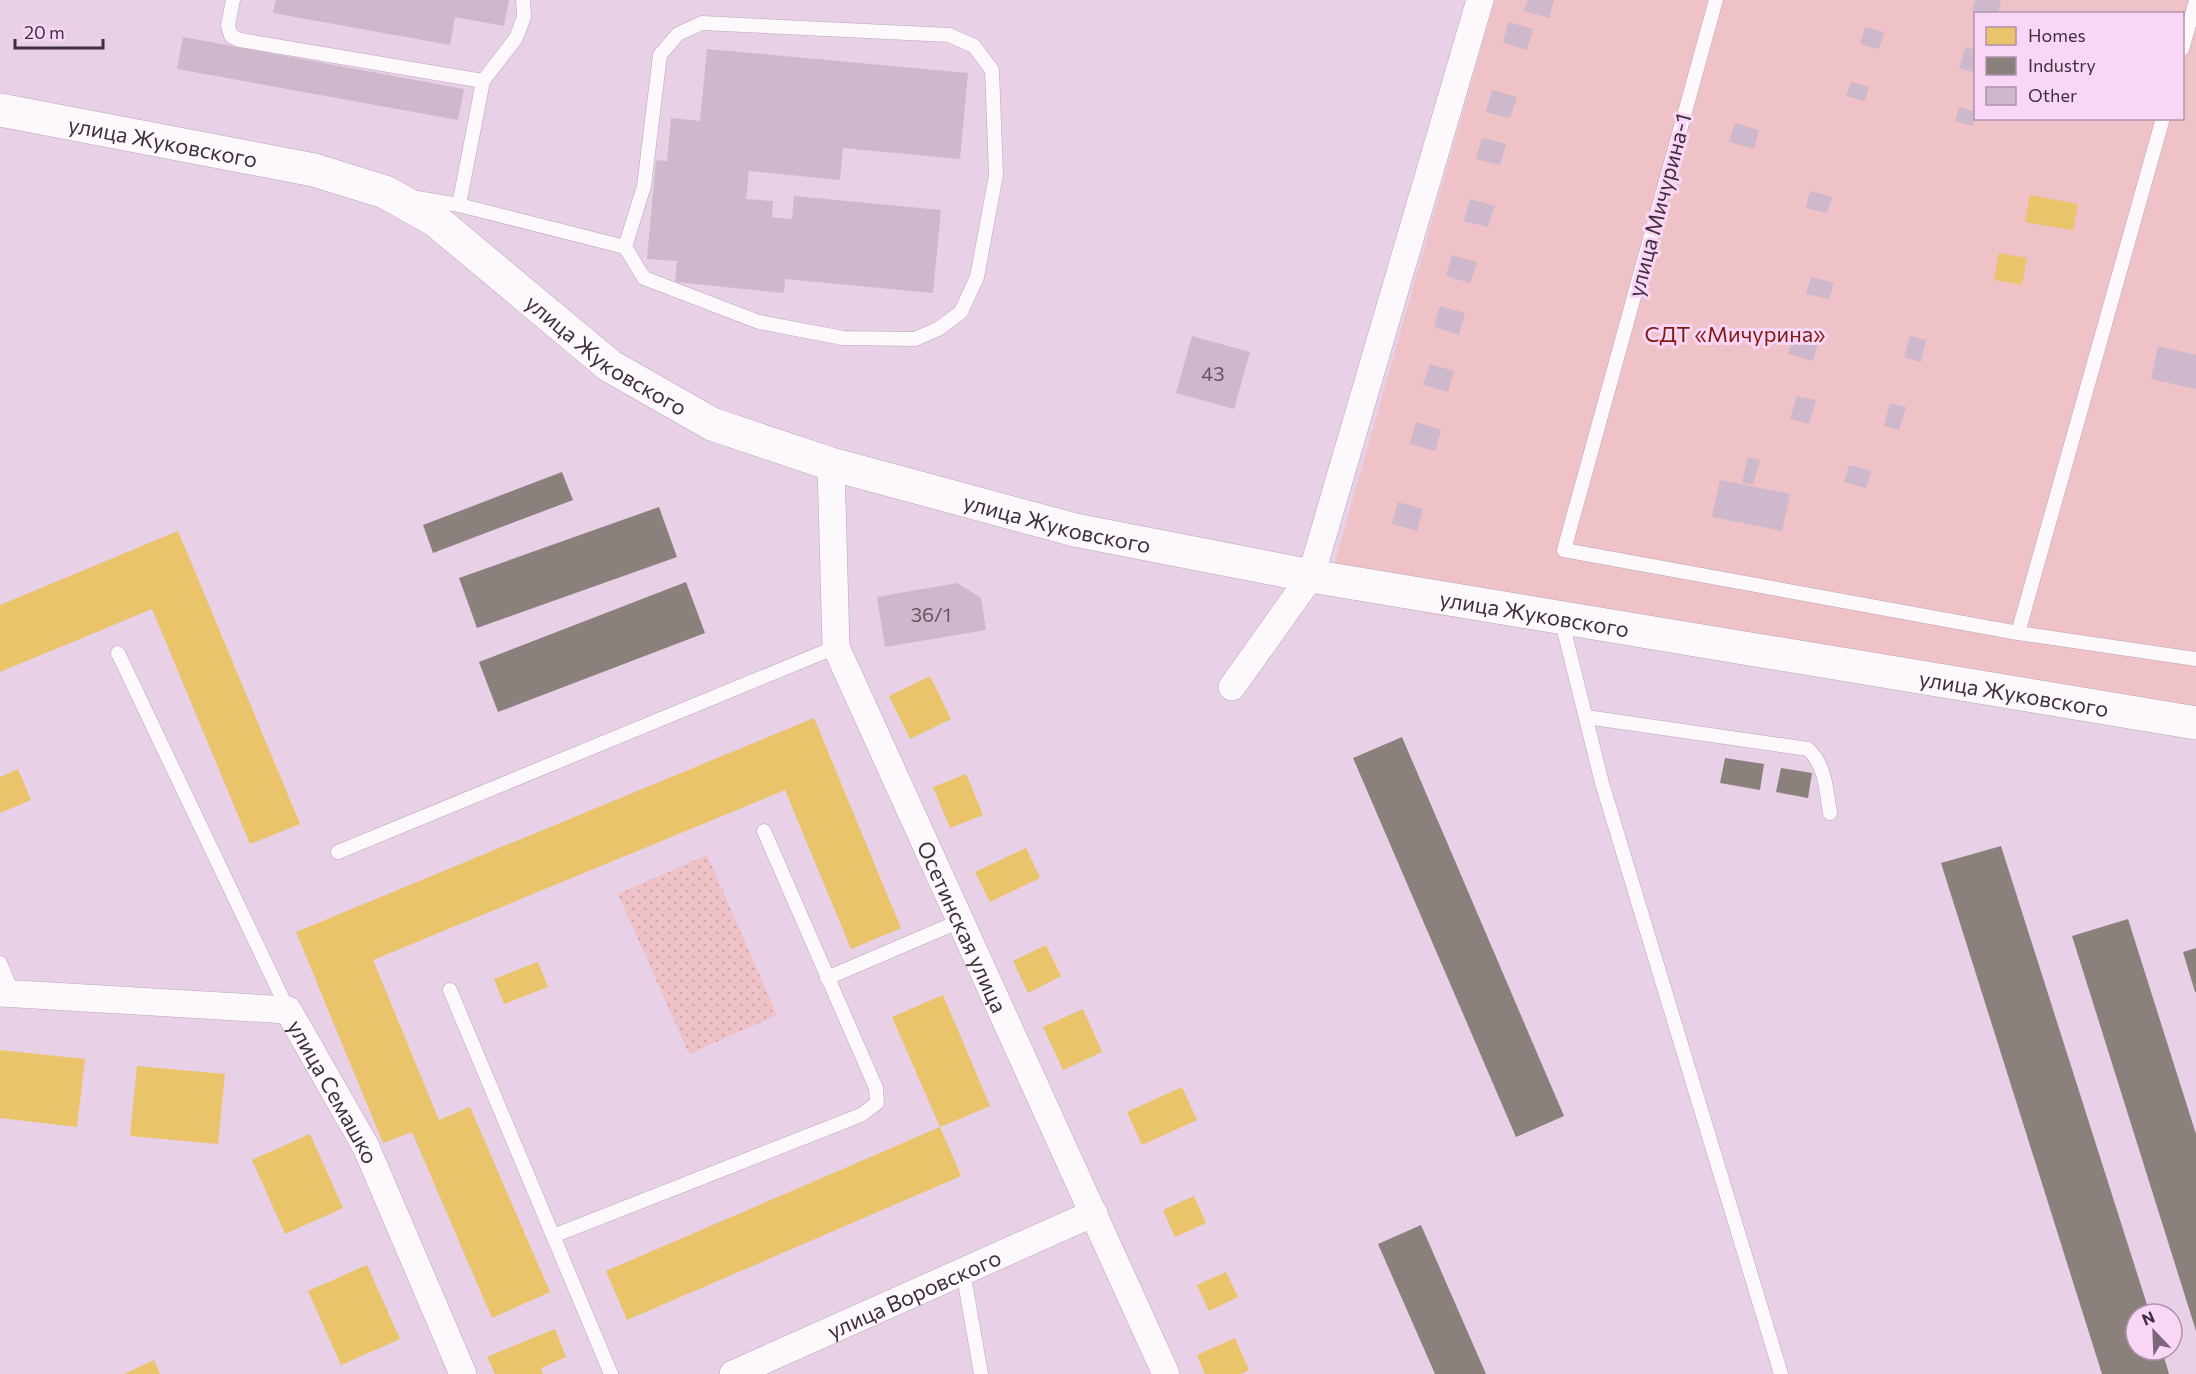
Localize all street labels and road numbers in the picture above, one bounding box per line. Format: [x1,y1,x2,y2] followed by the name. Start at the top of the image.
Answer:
[66,110,260,172] street label: улица Жуковского
[1621,110,1697,300] street label: улица Мичурина-1
[521,288,692,421] street label: улица Жуковского
[961,487,1153,558] street label: улица Жуковского
[1438,584,1631,642] street label: улица Жуковского
[1917,664,2111,722] street label: улица Жуковского
[912,836,1014,1017] street label: Осетинская улица
[283,1015,385,1167] street label: улица Семашко
[823,1243,1005,1344] street label: улица Воровского

